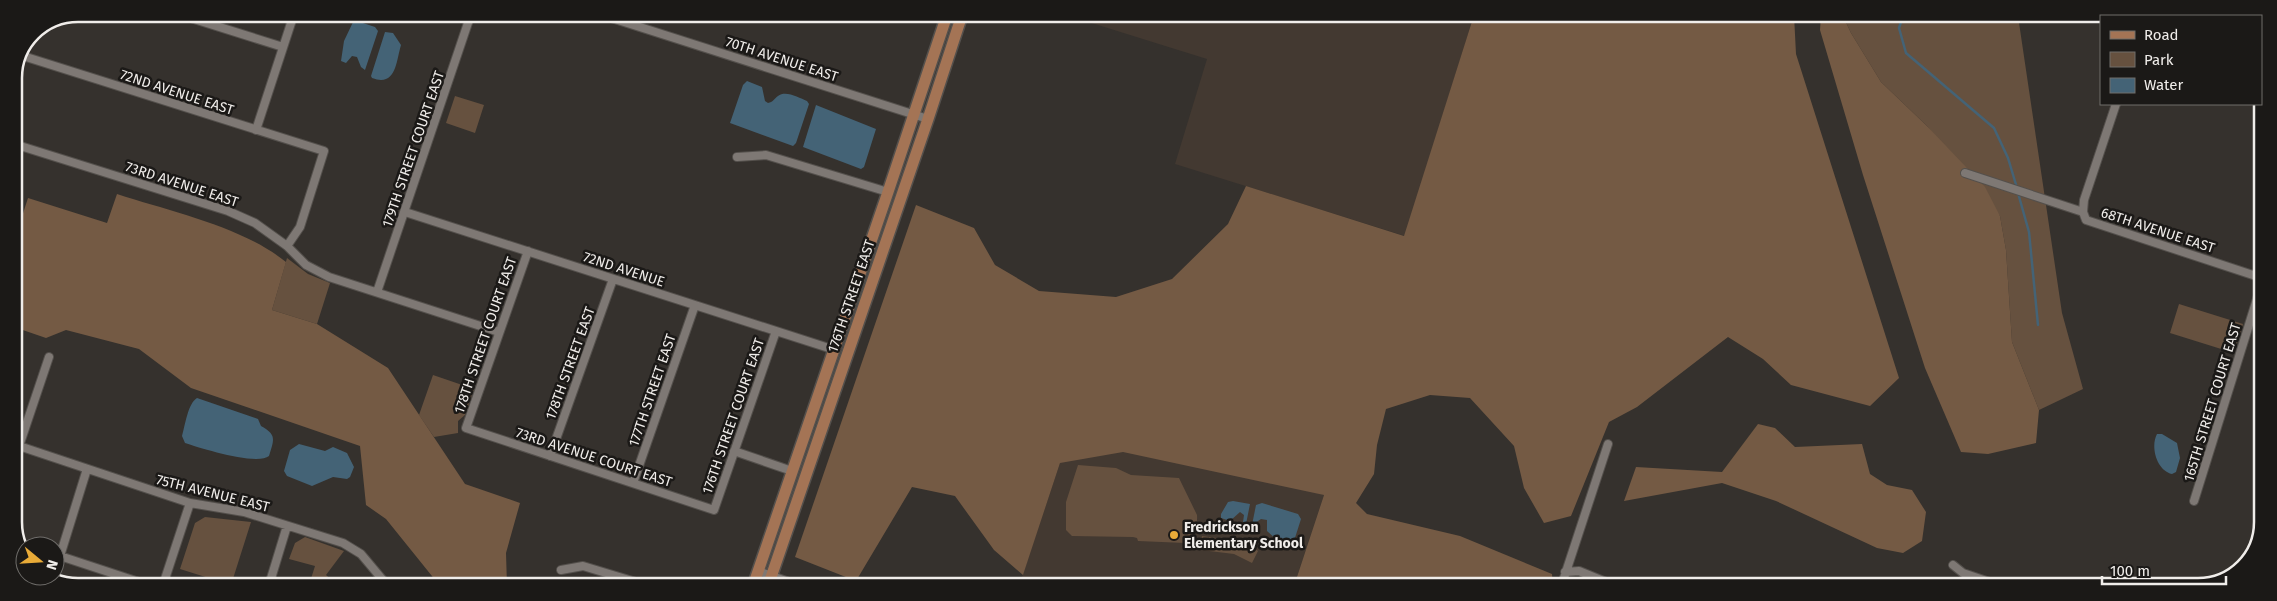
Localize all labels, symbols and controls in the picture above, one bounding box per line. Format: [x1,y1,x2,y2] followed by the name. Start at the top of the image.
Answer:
[2100,15,2262,105] legend
[2144,26,2179,44] text: Road
[724,33,841,86] street label: 70TH AVENUE EAST
[2144,51,2174,69] text: Park
[118,66,237,119] street label: 72ND AVENUE EAST
[379,68,448,230] street label: 179TH STREET COURT EAST
[2144,76,2183,94] text: Water
[123,158,241,211] street label: 73RD AVENUE EAST
[2099,204,2218,257] street label: 68TH AVENUE EAST
[824,237,879,355] street label: 176TH STREET EAST
[581,248,667,291] street label: 72ND AVENUE
[451,254,521,416] street label: 178TH STREET COURT EAST
[542,304,599,422] street label: 178TH STREET EAST
[2180,320,2245,484] street label: 165TH STREET COURT EAST
[625,331,680,449] street label: 177TH STREET EAST
[699,335,768,496] street label: 176TH STREET COURT EAST
[514,424,675,491] street label: 73RD AVENUE COURT EAST
[154,471,272,516] street label: 75TH AVENUE EAST
[1184,519,1304,552] place label: Fredrickson Elementary School
[1168,529,1180,541] marker: Fredrickson Elementary School
[15,536,65,586] north arrow
[2102,554,2226,586] scale bar
[42,558,61,572] text: N
[2110,562,2150,580] text: 100 m

